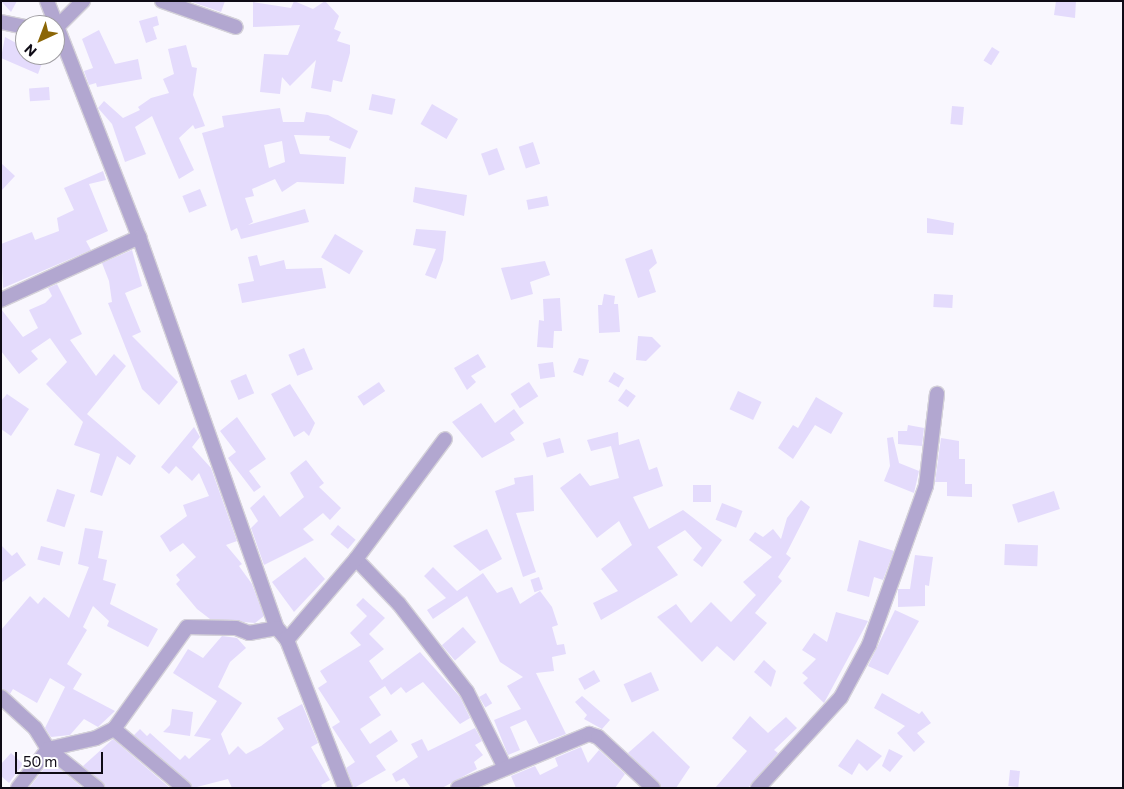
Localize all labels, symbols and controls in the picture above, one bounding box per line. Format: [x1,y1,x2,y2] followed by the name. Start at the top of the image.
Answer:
[15,15,65,65] north arrow
[20,41,40,60] text: N
[18,742,105,774] scale bar
[23,752,57,770] text: 50 m

